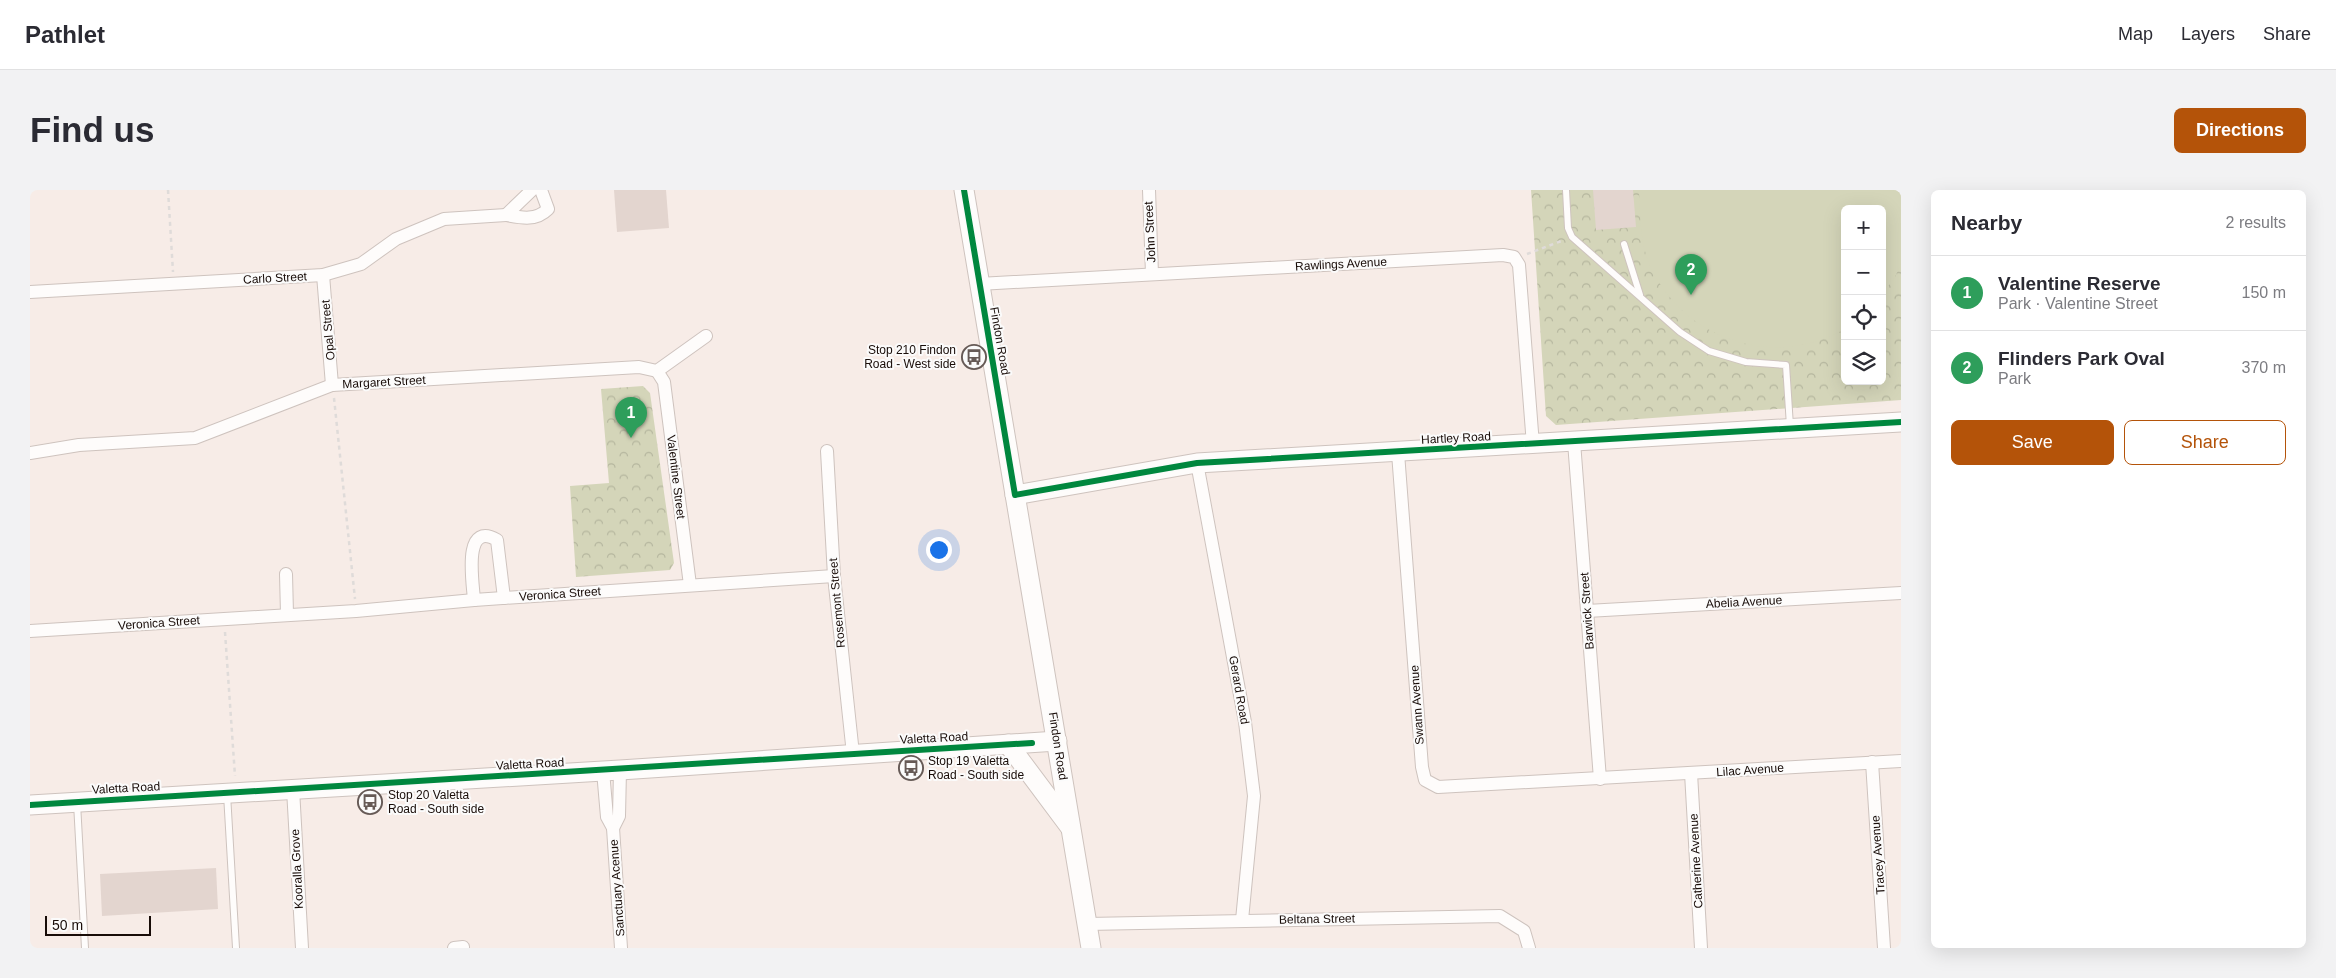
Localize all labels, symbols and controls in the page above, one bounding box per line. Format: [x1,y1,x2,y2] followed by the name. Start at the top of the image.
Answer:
[25,21,105,48] text: Pathlet
[2118,24,2153,44] text: Map
[2181,24,2235,44] text: Layers
[2263,24,2311,44] text: Share
[2174,108,2306,153] button: Directions
[30,110,154,149] text: Find us
[1141,200,1159,263] street label: John Street
[1841,205,1886,385] map controls
[1841,205,1886,250] button: +
[1951,211,2022,234] text: Nearby
[2226,214,2286,231] text: 2 results
[1841,250,1886,295] button: −
[1675,254,1707,295] pin: 2
[1295,255,1388,273] street label: Rawlings Avenue
[243,269,308,287] street label: Carlo Street
[1998,273,2161,294] text: Valentine Reserve
[1963,284,1971,301] text: 1
[2242,284,2286,301] text: 150 m
[1841,295,1886,340] button: locate
[1998,295,2158,312] text: Park · Valentine Street
[318,298,338,361] street label: Opal Street
[987,306,1013,376] street label: Findon Road
[1841,340,1886,385] button: layers
[864,343,956,371] place label: Stop 210 Findon Road - West side
[961,344,987,370] bus stop icon: Stop 210 Findon Road - West side
[1998,348,2165,369] text: Flinders Park Oval
[1963,359,1971,376] text: 2
[2242,359,2286,376] text: 370 m
[1998,370,2031,387] text: Park
[342,373,427,391] street label: Margaret Street
[615,397,647,438] pin: 1
[1951,420,2114,465] button: Save
[2124,420,2286,465] button: Share
[1421,429,1491,447] street label: Hartley Road
[664,434,688,520] street label: Valentine Street
[926,537,952,563] your location
[826,557,848,648] street label: Rosemont Street
[1577,571,1597,650] street label: Barwick Street
[519,584,602,604] street label: Veronica Street
[1705,593,1783,611] street label: Abelia Avenue
[118,613,201,633] street label: Veronica Street
[1226,655,1252,725] street label: Gerard Road
[1407,664,1427,745] street label: Swann Avenue
[1046,711,1070,781] street label: Findon Road
[899,729,969,747] street label: Valetta Road
[928,754,1024,782] place label: Stop 19 Valetta Road - South side
[495,755,565,773] street label: Valetta Road
[898,755,924,781] bus stop icon: Stop 19 Valetta Road - South side
[1716,761,1785,779] street label: Lilac Avenue
[91,779,161,797] street label: Valetta Road
[388,788,484,816] place label: Stop 20 Valetta Road - South side
[357,789,383,815] bus stop icon: Stop 20 Valetta Road - South side
[1687,813,1705,909] street label: Catherine Avenue
[1868,815,1888,895] street label: Tracey Avenue
[288,828,306,909] street label: Kooralla Grove
[607,839,627,937] street label: Sanctuary Acenue
[1279,911,1356,927] street label: Beltana Street
[45,913,151,936] scale bar
[52,917,83,933] text: 50 m

